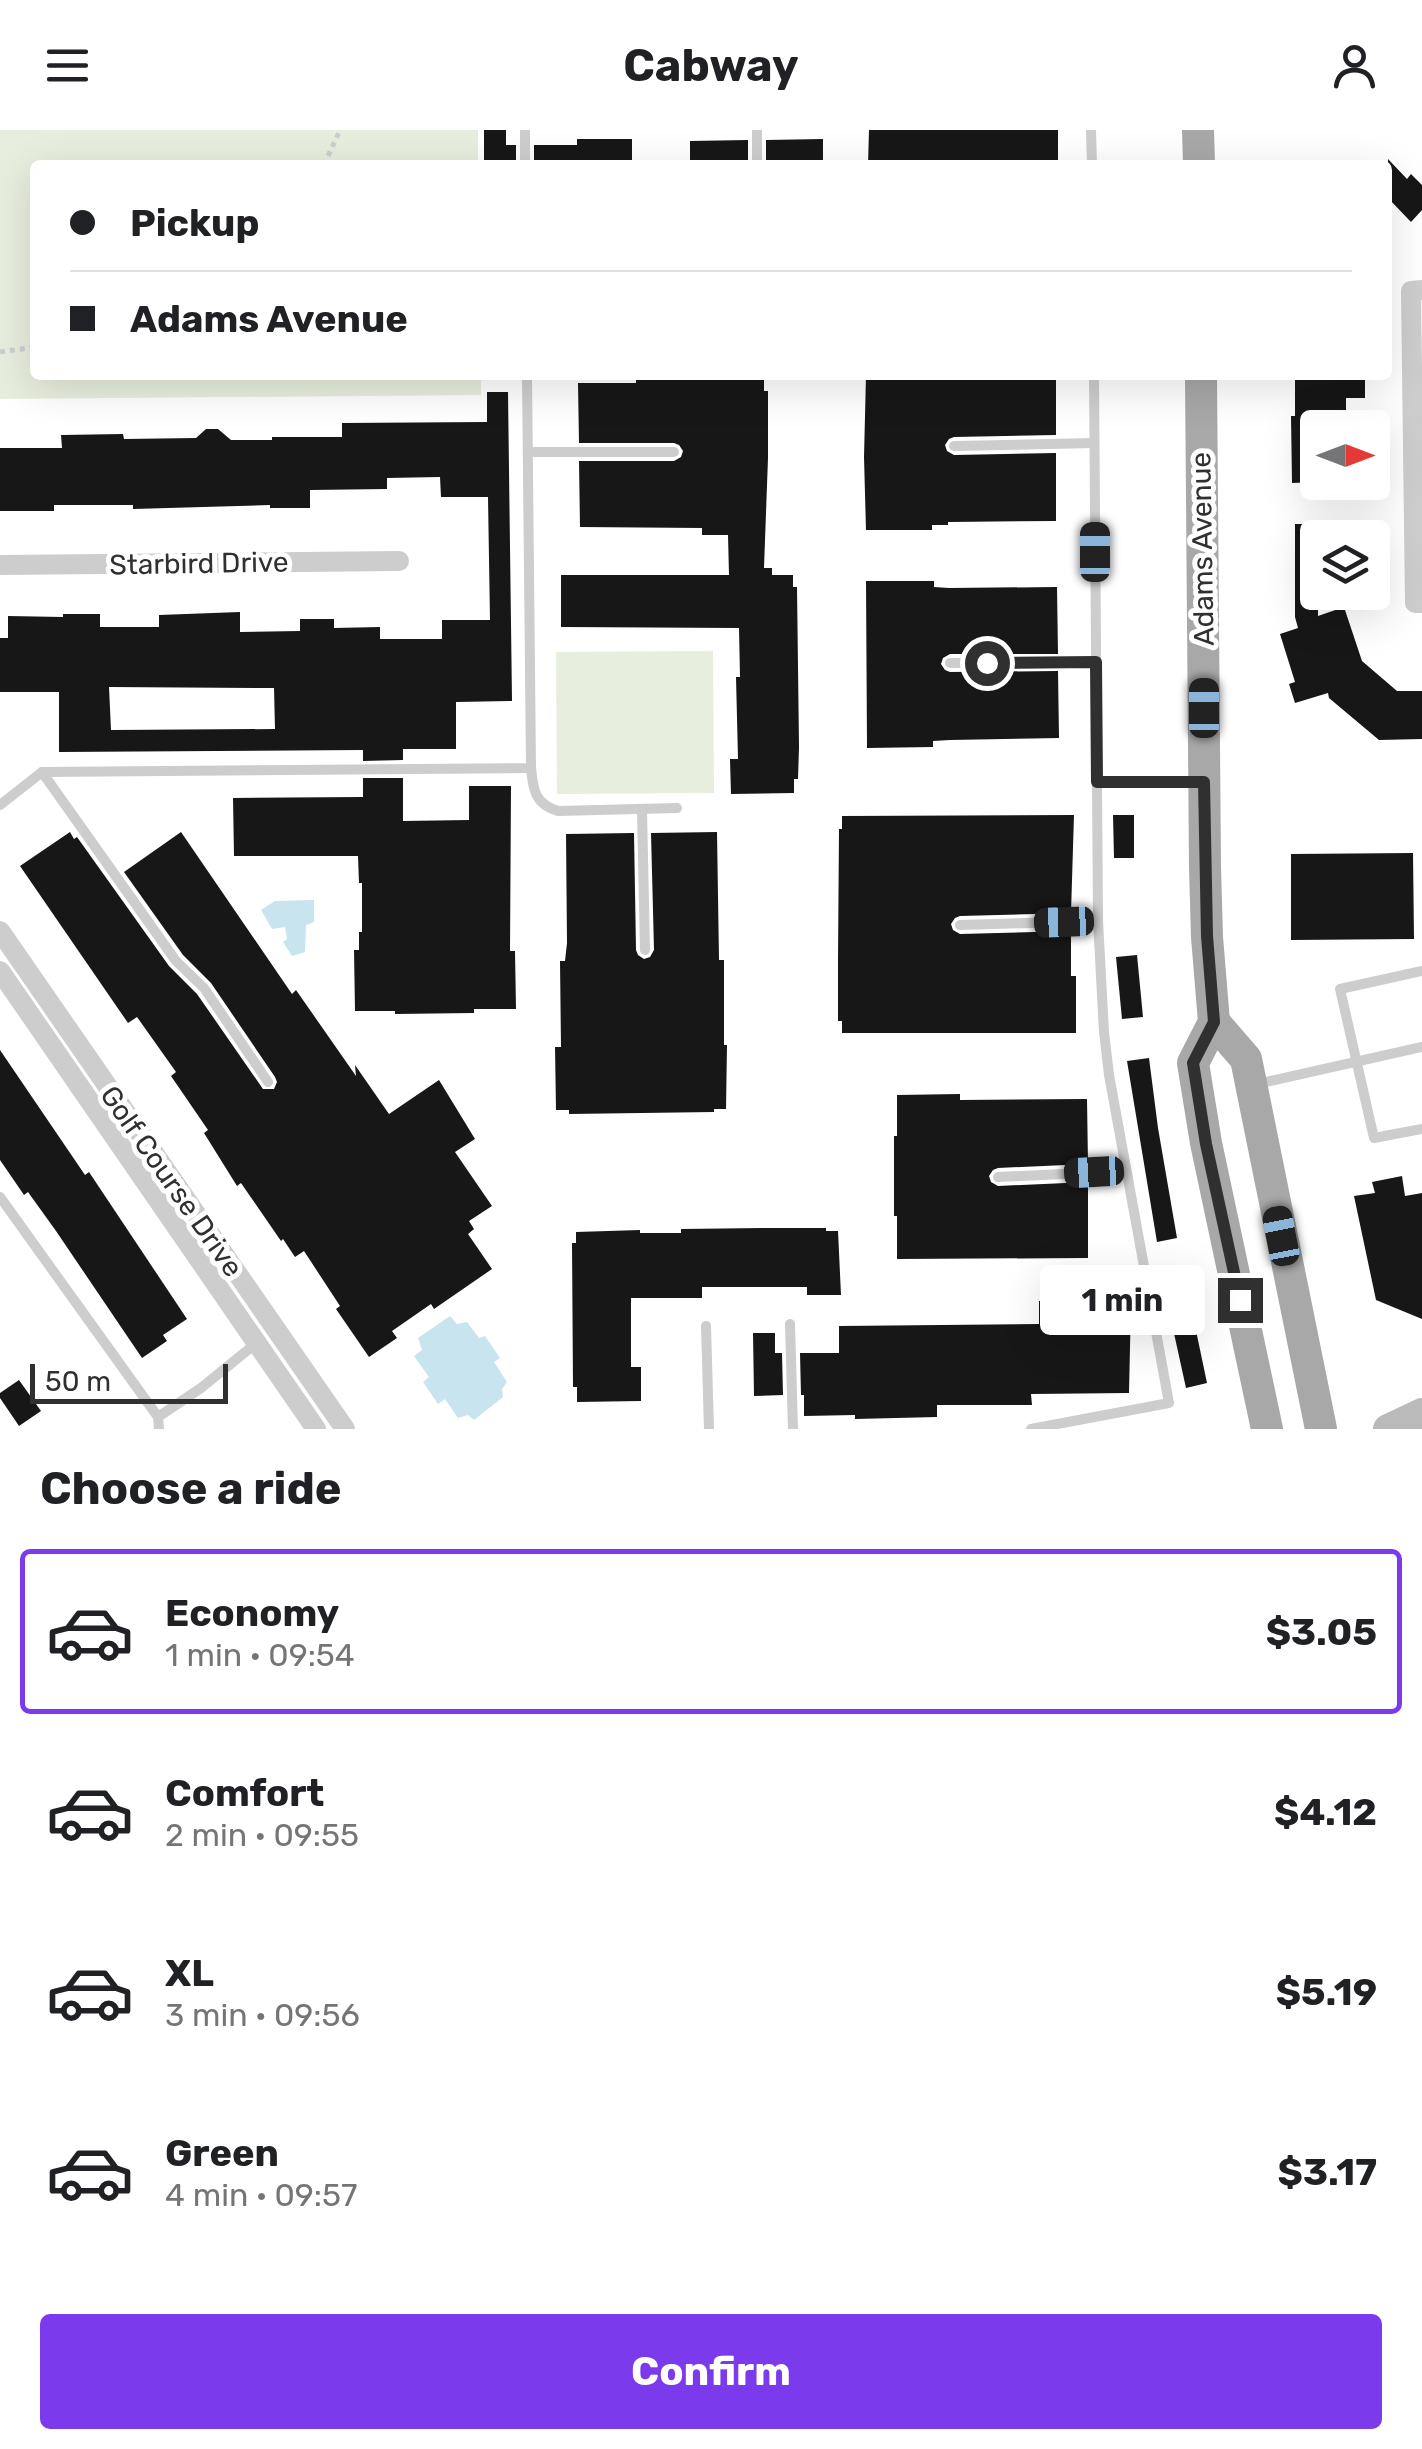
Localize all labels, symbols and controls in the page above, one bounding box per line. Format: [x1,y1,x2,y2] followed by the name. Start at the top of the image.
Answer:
[40,38,95,93] icon: menu
[1327,38,1382,93] icon: person
[623,39,799,92] text: Cabway
[130,200,259,246] text: Pickup
[130,296,408,342] text: Adams Avenue
[1300,410,1390,500] north arrow
[1300,410,1390,610] map controls
[1184,452,1221,646] street label: Adams Avenue
[1300,520,1390,610] button: layers
[1080,522,1110,582] car
[109,545,289,582] street label: Starbird Drive
[965,641,1010,686] route start
[1189,678,1219,738] car
[1033,906,1095,938] car
[93,1080,250,1283] street label: Golf Course Drive
[1063,1155,1125,1189] car
[1261,1204,1301,1268] car
[1040,1265,1205,1335] callout: 1 min
[1218,1278,1263,1323] route end
[1082,1281,1163,1319] text: 1 min
[30,1359,228,1404] scale bar
[45,1365,111,1398] text: 50 m
[40,1462,342,1515] text: Choose a ride
[45,1587,135,1677] icon: car
[165,1590,339,1636] text: Economy
[1266,1609,1377,1655] text: $3.05
[165,1636,355,1674] text: 1 min · 09:54
[45,1767,135,1857] icon: car
[165,1770,324,1816] text: Comfort
[1274,1789,1377,1835] text: $4.12
[165,1816,359,1854] text: 2 min · 09:55
[45,1947,135,2037] icon: car
[165,1950,214,1996] text: XL
[1276,1969,1377,2015] text: $5.19
[165,1996,360,2034] text: 3 min · 09:56
[45,2127,135,2217] icon: car
[165,2130,279,2176] text: Green
[1278,2149,1377,2195] text: $3.17
[165,2176,357,2214] text: 4 min · 09:57
[40,2314,1382,2429] button: Confirm

